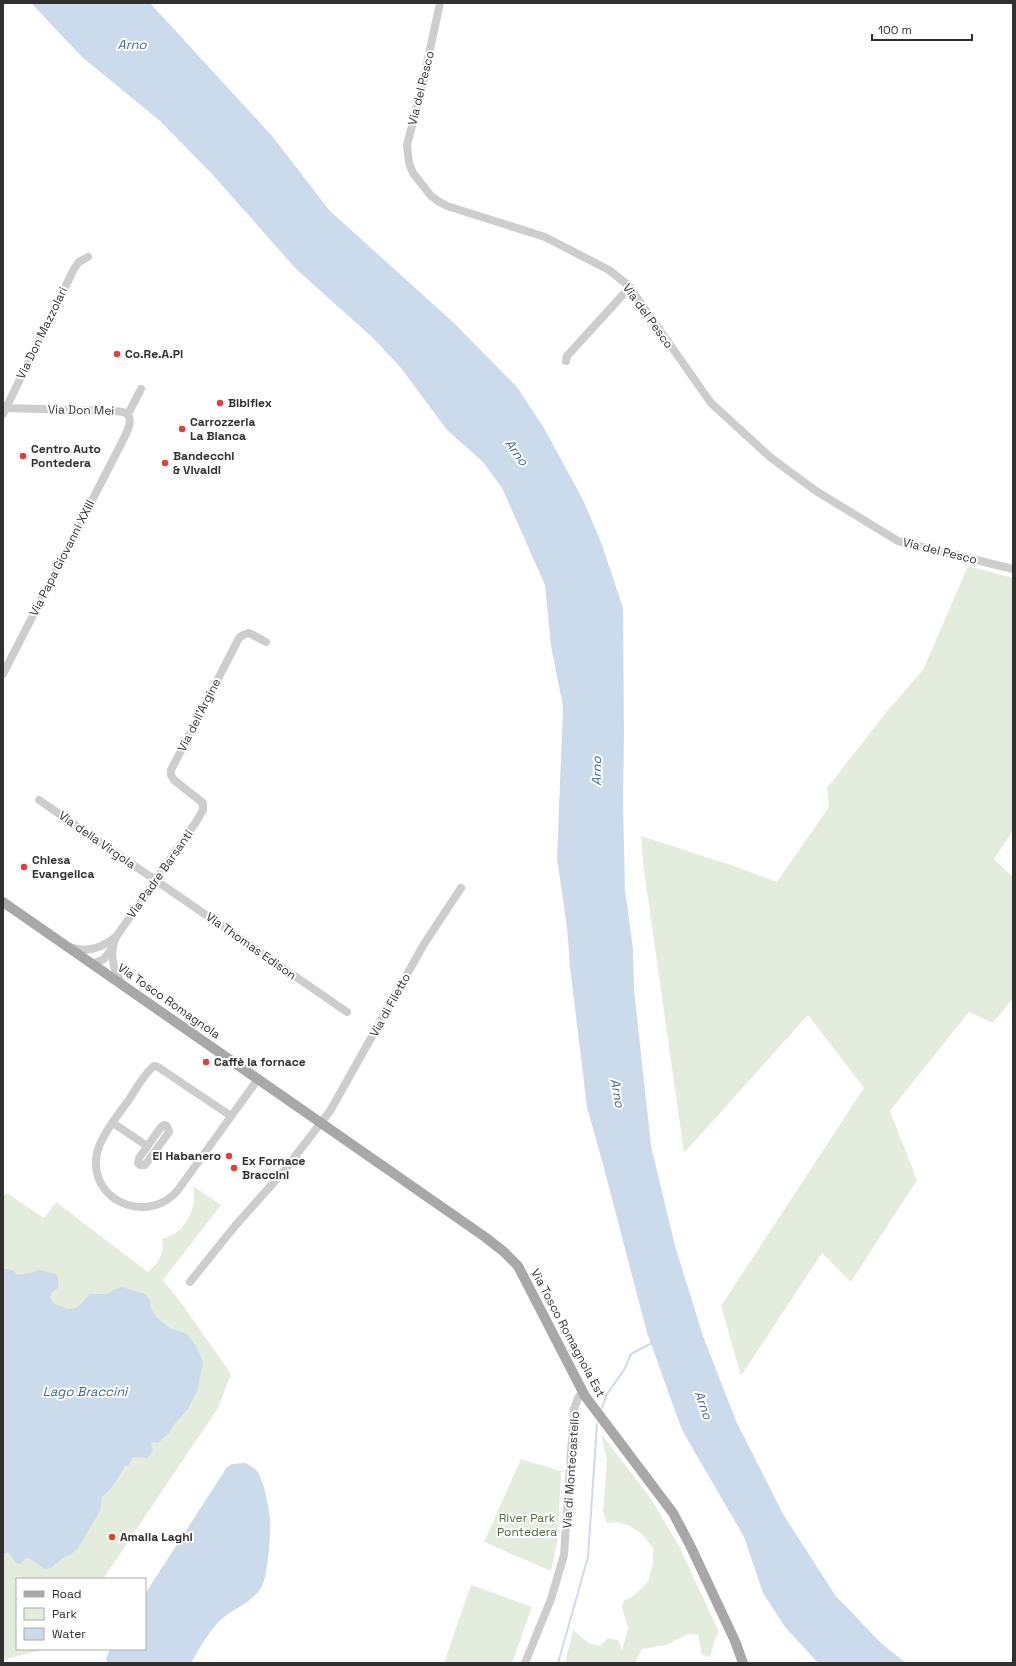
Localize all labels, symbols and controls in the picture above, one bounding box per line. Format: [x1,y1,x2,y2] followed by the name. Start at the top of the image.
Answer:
[872,16,972,42] scale bar
[878,22,912,38] text: 100 m
[117,36,148,53] water label: Arno
[404,49,438,127] street label: Via del Pesco
[619,280,677,352] street label: Via del Pesco
[13,284,71,382] street label: Via Don Mazzolari
[125,346,183,362] place label: Co.Re.A.Pi
[112,349,122,359] marker: Co.Re.A.Pi
[228,395,272,411] place label: Bibiflex
[215,398,225,408] marker: Bibiflex
[48,401,114,419] street label: Via Don Mei
[190,414,255,444] place label: Carrozzeria La Bianca
[177,424,187,434] marker: Carrozzeria La Bianca
[501,436,533,470] water label: Arno
[31,441,101,471] place label: Centro Auto Pontedera
[173,448,235,478] place label: Bandecchi & Vivaldi
[18,451,28,461] marker: Centro Auto Pontedera
[160,458,170,468] marker: Bandecchi & Vivaldi
[26,497,98,619] street label: Via Papa Giovanni XXIII
[901,534,979,568] street label: Via del Pesco
[174,676,224,754] street label: Via dell'Argine
[588,755,605,786] water label: Arno
[55,807,139,873] street label: Via della Virgola
[123,827,197,921] street label: Via Padre Barsanti
[32,852,94,882] place label: Chiesa Evangelica
[19,862,29,872] marker: Chiesa Evangelica
[203,909,299,983] street label: Via Thomas Edison
[115,960,223,1043] street label: Via Tosco Romagnola
[366,970,414,1040] street label: Via di Filetto
[214,1054,306,1070] place label: Caffè la fornace
[201,1057,211,1067] marker: Caffè la fornace
[607,1077,629,1110] water label: Arno
[153,1148,221,1164] place label: El Habanero
[224,1151,234,1161] marker: El Habanero
[242,1153,305,1183] place label: Ex Fornace Braccini
[229,1163,239,1173] marker: Ex Fornace Braccini
[527,1266,609,1400] street label: Via Tosco Romagnola Est
[43,1383,129,1400] water label: Lago Braccini
[691,1389,717,1423] water label: Arno
[559,1411,583,1529] street label: Via di Montecastello
[497,1510,557,1540] park label: River Park Pontedera
[120,1529,193,1545] place label: Amalia Laghi
[107,1532,117,1542] marker: Amalia Laghi
[16,1578,146,1650] legend
[52,1586,81,1602] text: Road
[52,1606,77,1622] text: Park
[52,1626,86,1642] text: Water

